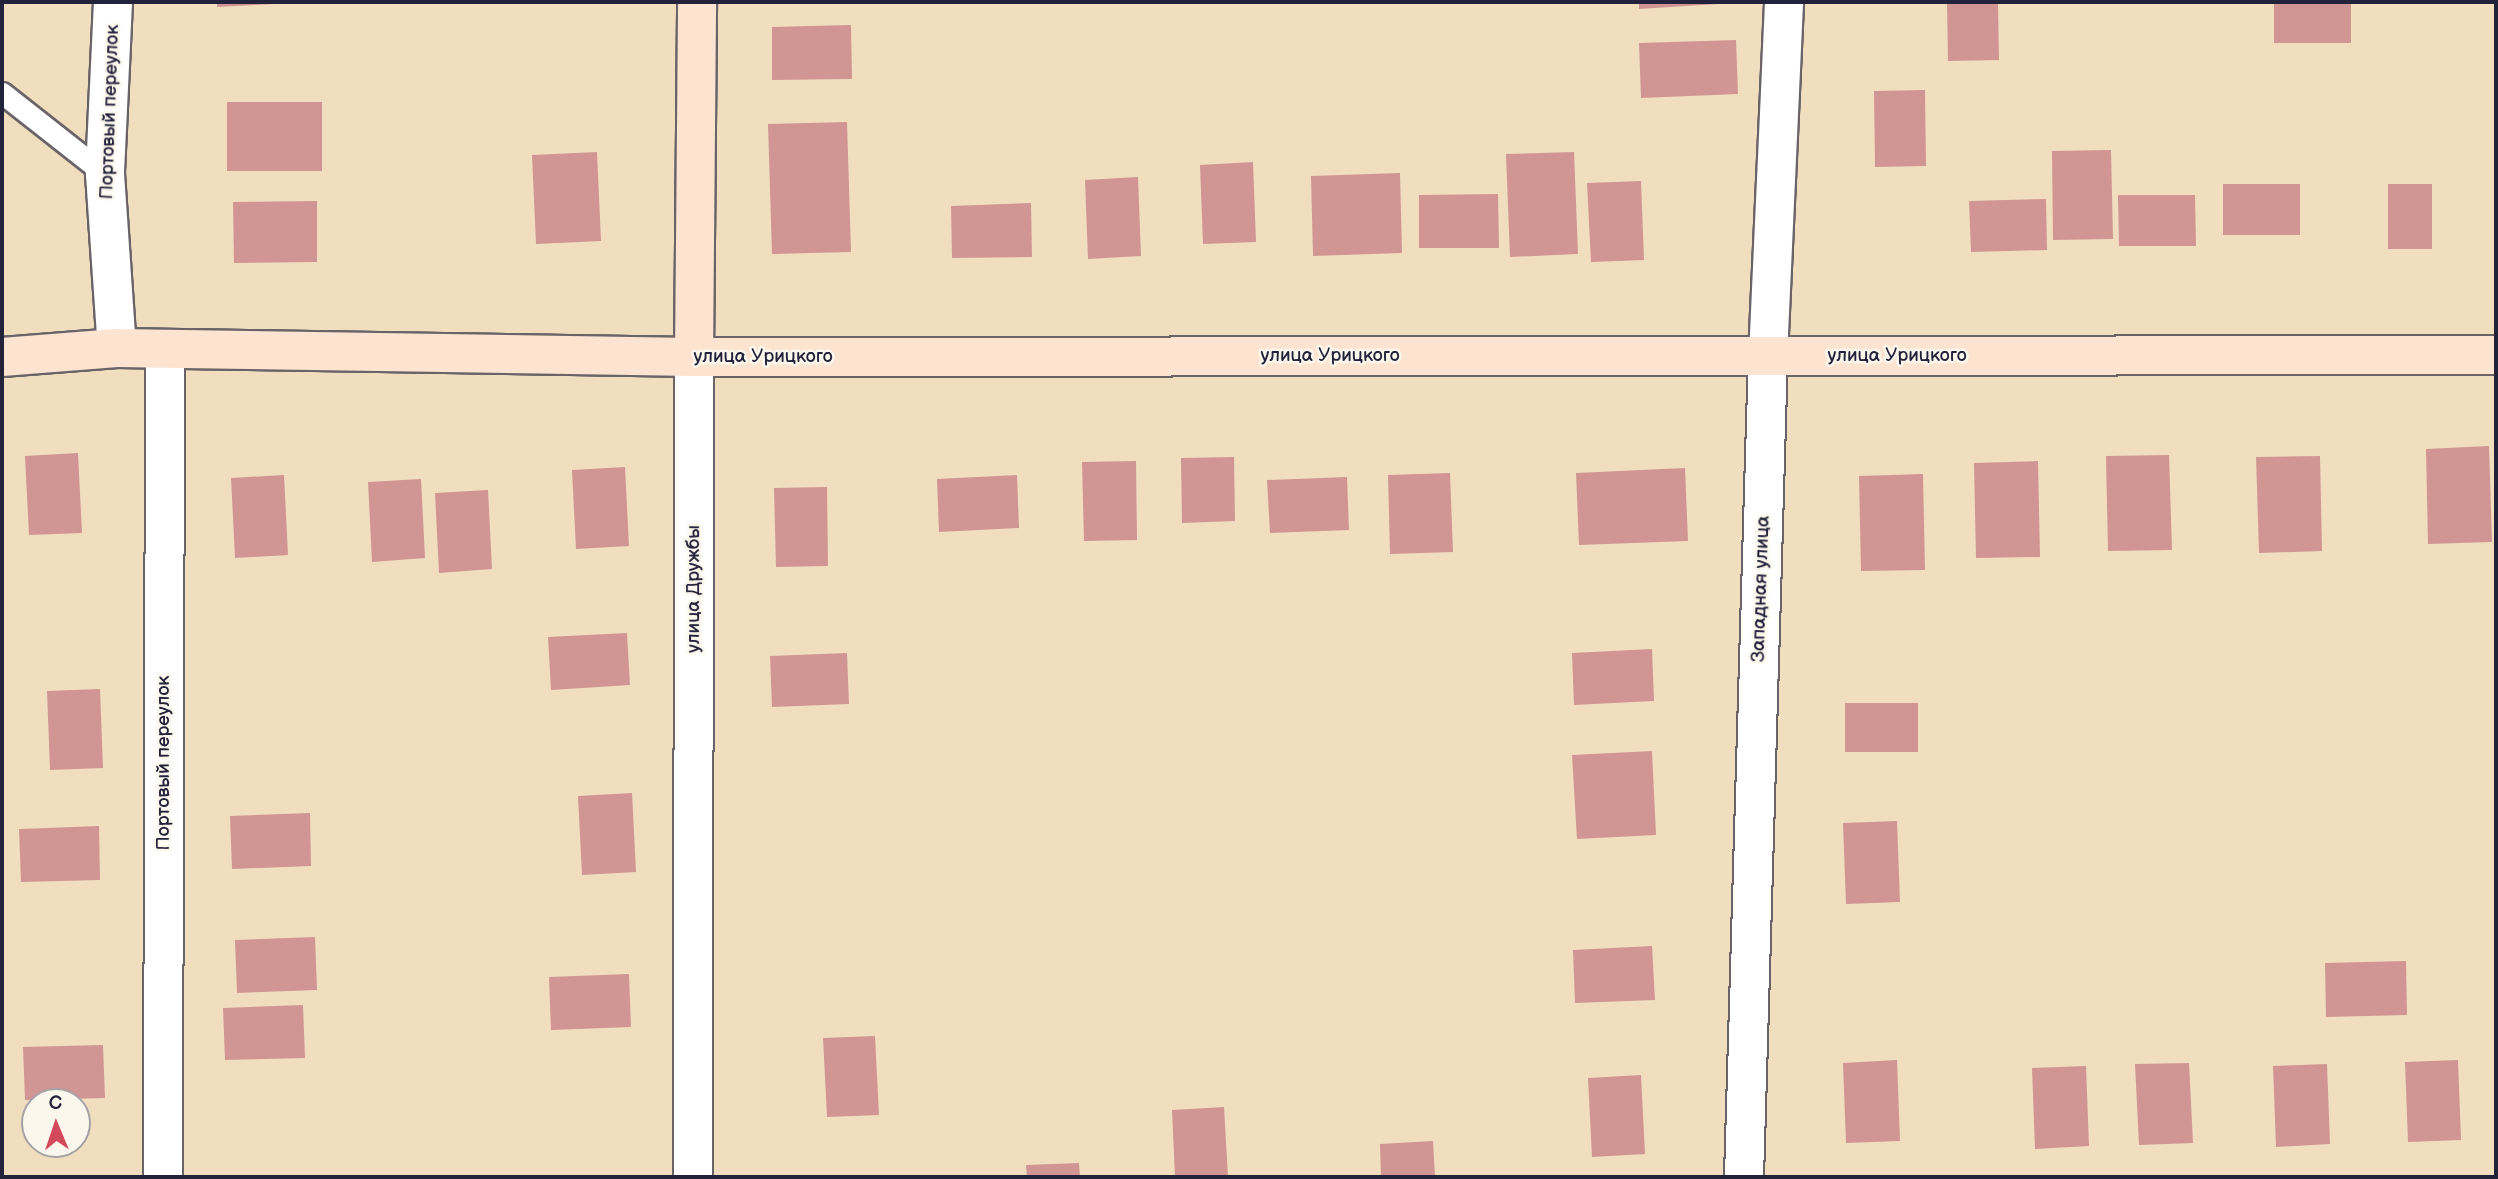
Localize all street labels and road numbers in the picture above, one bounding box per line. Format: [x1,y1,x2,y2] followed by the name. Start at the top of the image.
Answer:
[96,24,124,200] street label: Портовый переулок
[1260,345,1400,367] street label: улица Урицкого
[1827,345,1967,367] street label: улица Урицкого
[693,346,833,368] street label: улица Урицкого
[1747,515,1775,663] street label: Западная улица
[683,525,705,653] street label: улица Дружбы
[153,676,175,850] street label: Портовый переулок

